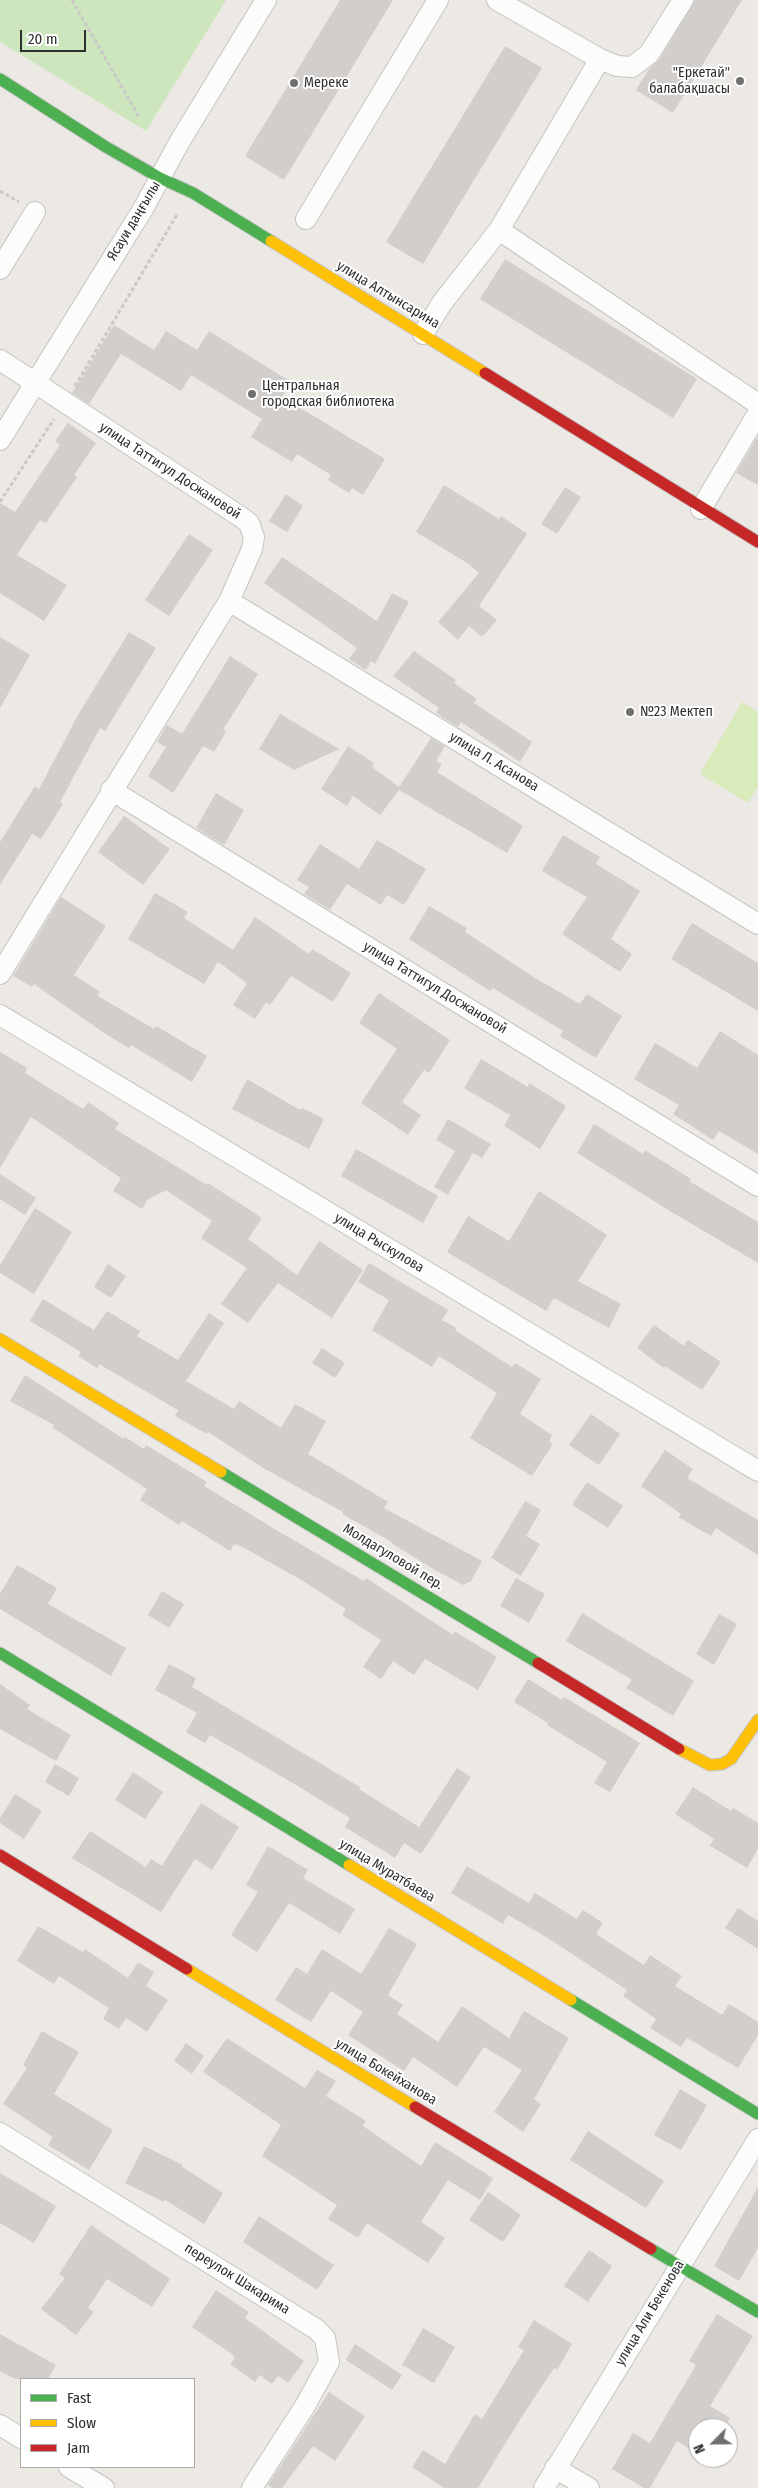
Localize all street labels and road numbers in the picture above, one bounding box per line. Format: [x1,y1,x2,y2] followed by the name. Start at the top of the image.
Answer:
[104,178,164,264] street label: Ясауи даңғылы
[333,258,443,332] street label: улица Алтынсарина
[96,419,244,523] street label: улица Таттигул Досжановой
[446,729,542,795] street label: улица Л. Асанова
[360,938,510,1038] street label: улица Таттигул Досжановой
[331,1210,427,1276] street label: улица Рыскулова
[340,1520,446,1594] street label: Молдагуловой пер.
[336,1836,438,1906] street label: улица Муратбаева
[332,2035,440,2109] street label: улица Бокейханова
[181,2240,293,2318] street label: переулок Шакарима
[612,2257,688,2369] street label: улица Али Бекенова

